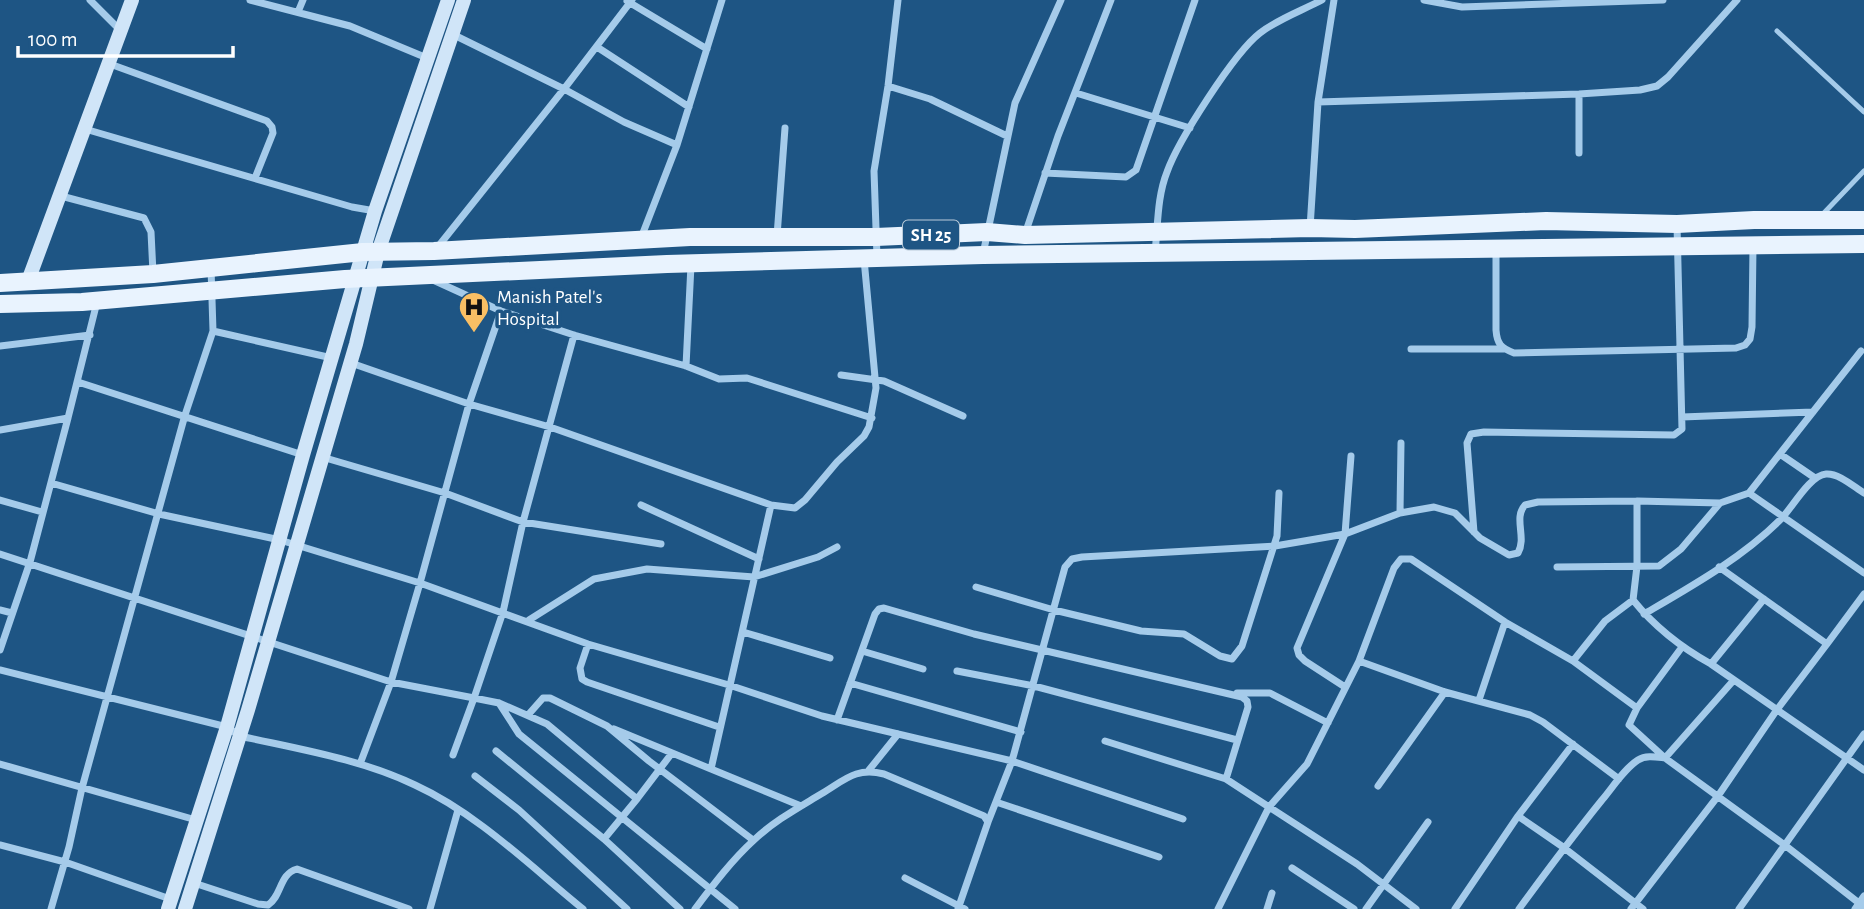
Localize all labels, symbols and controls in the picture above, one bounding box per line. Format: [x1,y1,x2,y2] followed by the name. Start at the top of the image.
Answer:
[18,14,233,58] scale bar
[28,29,78,50] text: 100 m
[903,220,959,249] road number: SH 25
[497,288,602,329] place label: Manish Patel's Hospital
[457,290,491,334] hospital icon: Manish Patel's Hospital

